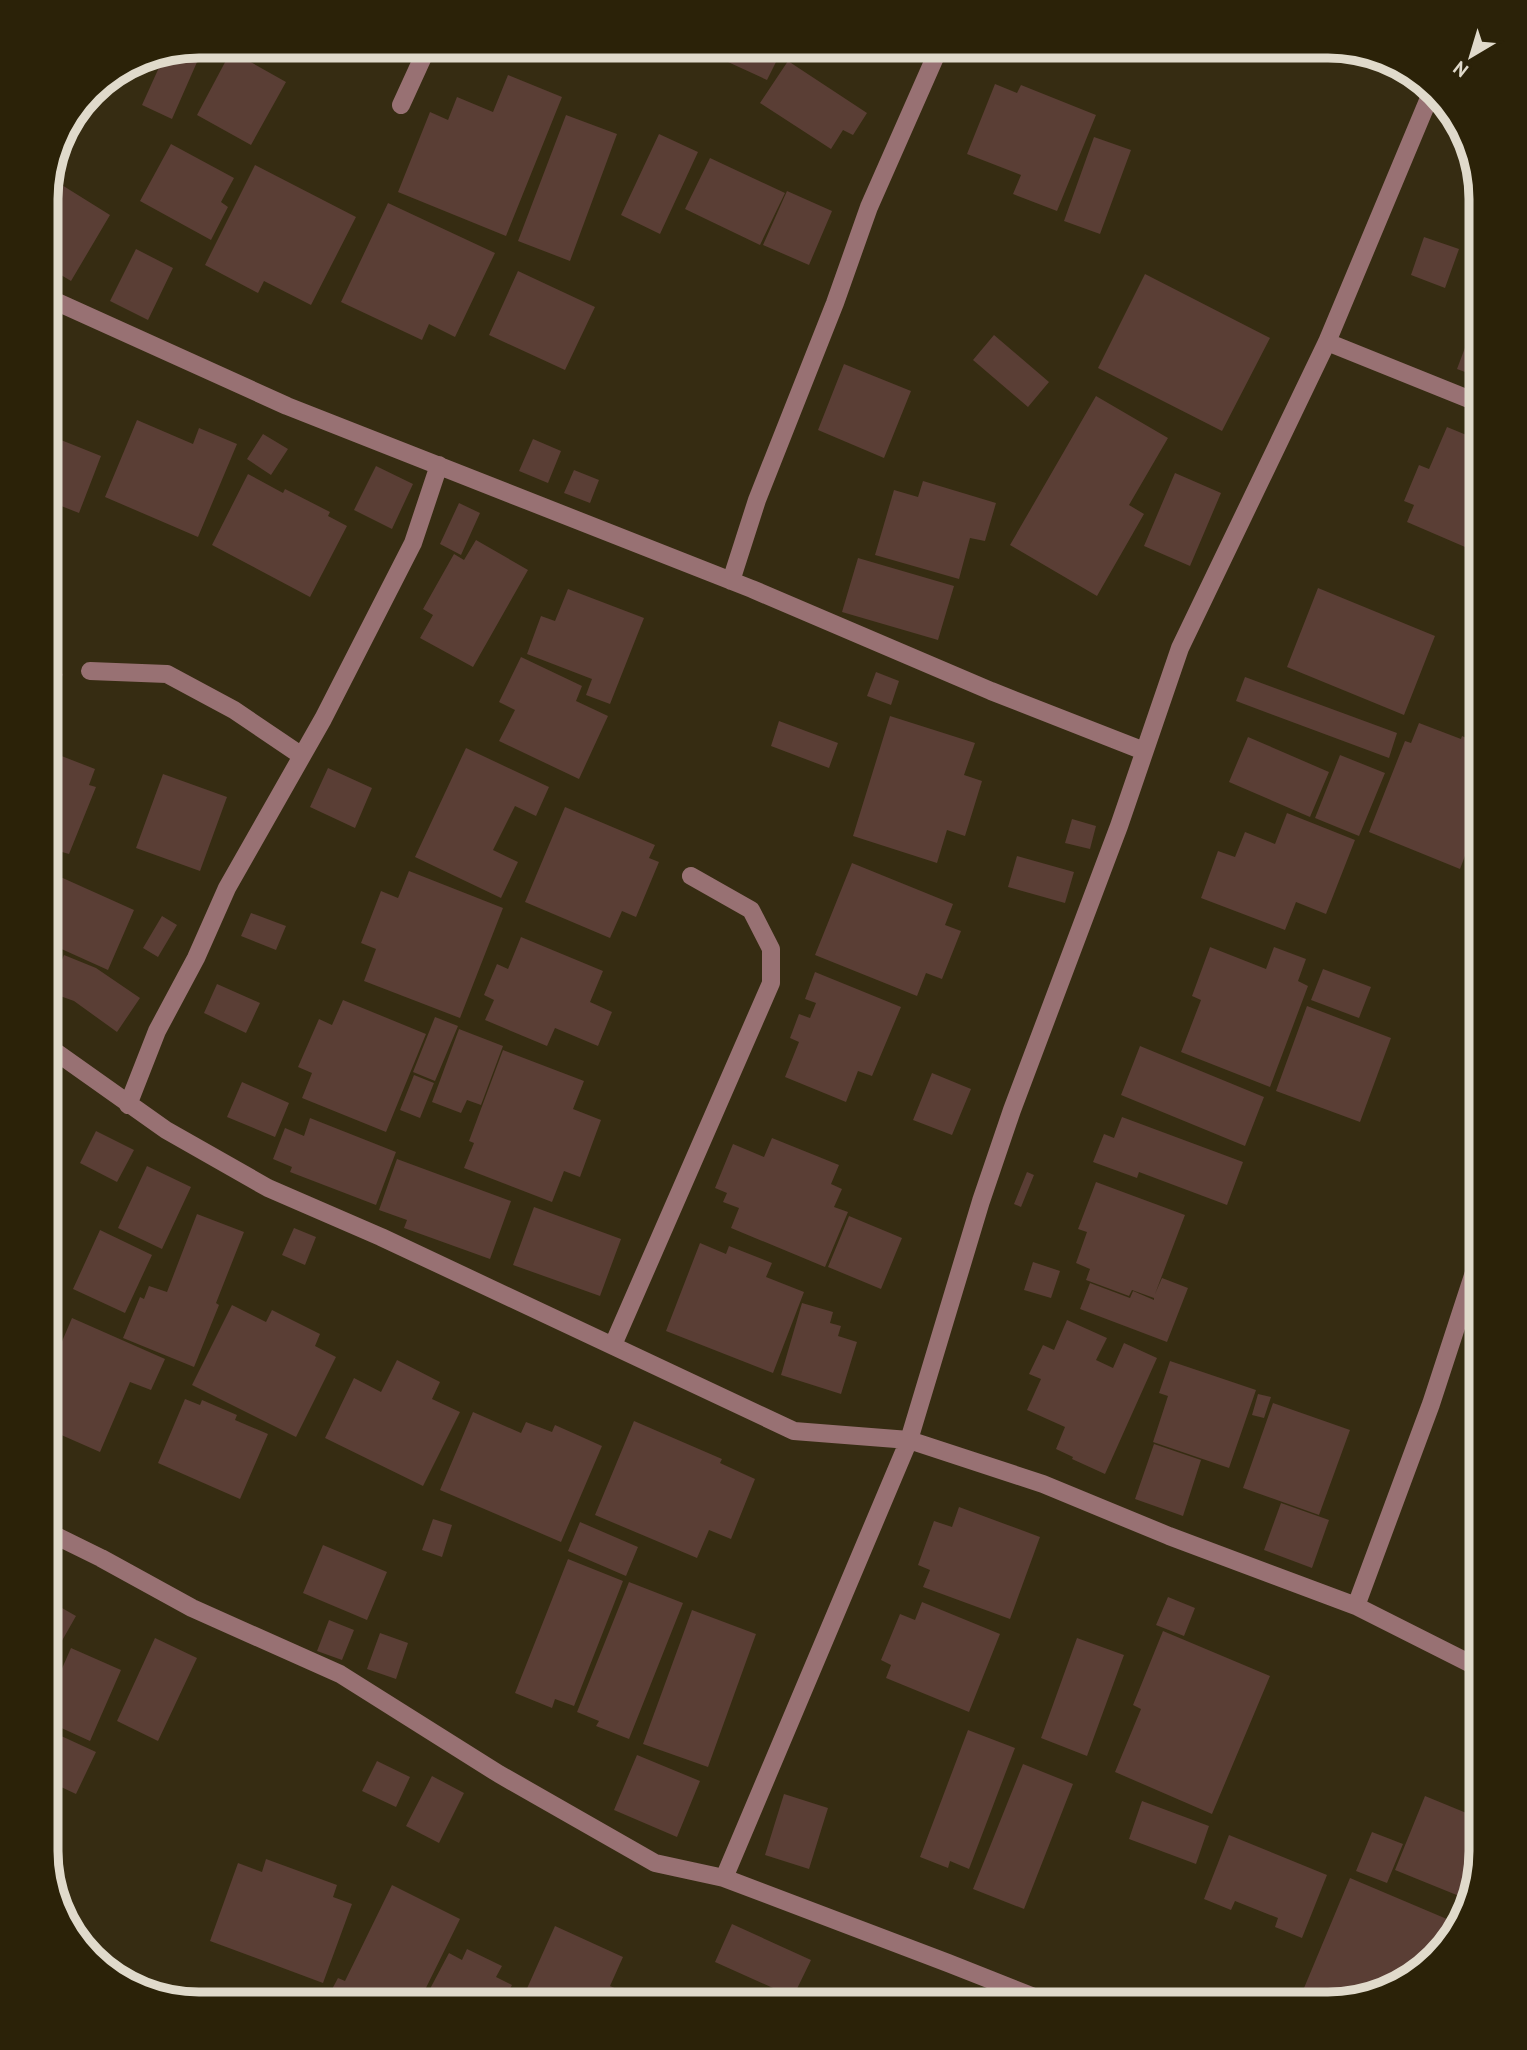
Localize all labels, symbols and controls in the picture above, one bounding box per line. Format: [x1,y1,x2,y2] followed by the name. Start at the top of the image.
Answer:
[1436,21,1506,91] north arrow
[1448,56,1473,83] text: N

